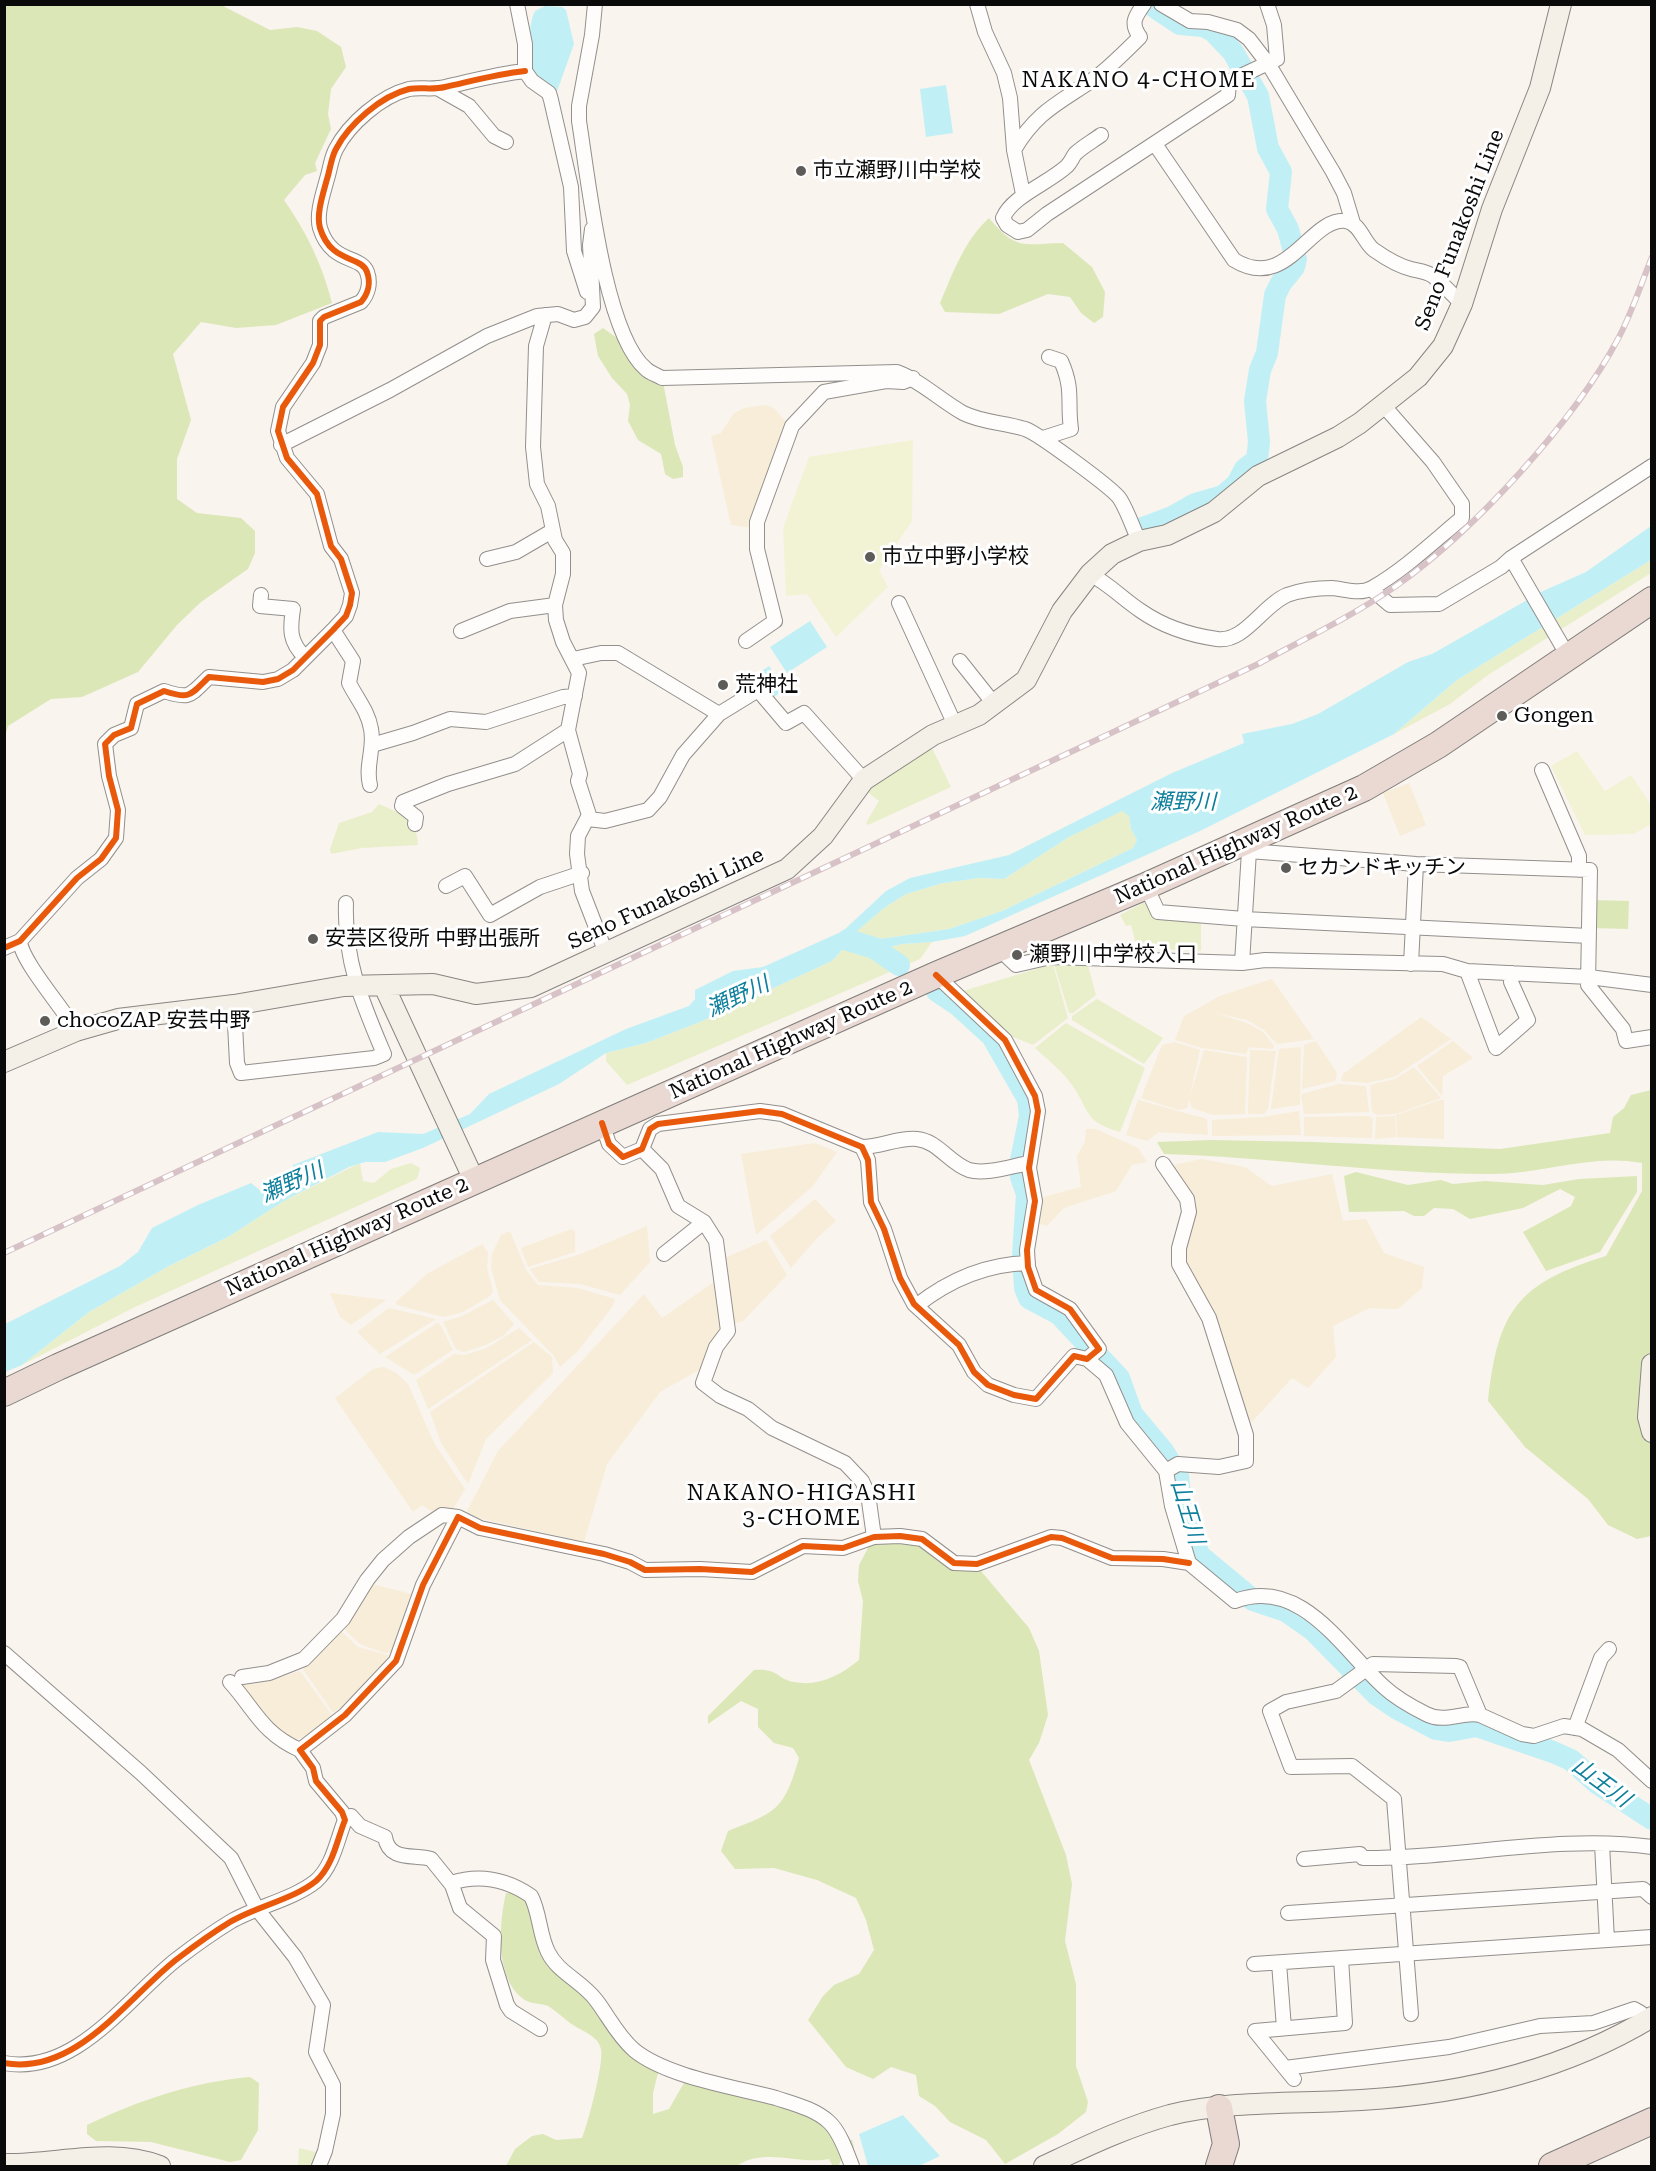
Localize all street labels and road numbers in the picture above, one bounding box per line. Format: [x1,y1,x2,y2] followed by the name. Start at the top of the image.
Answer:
[1410,126,1510,334] street label: Seno Funakoshi Line
[1111,780,1361,910] street label: National Highway Route 2
[564,843,768,955] street label: Seno Funakoshi Line
[666,975,916,1105] street label: National Highway Route 2
[222,1172,472,1302] street label: National Highway Route 2

